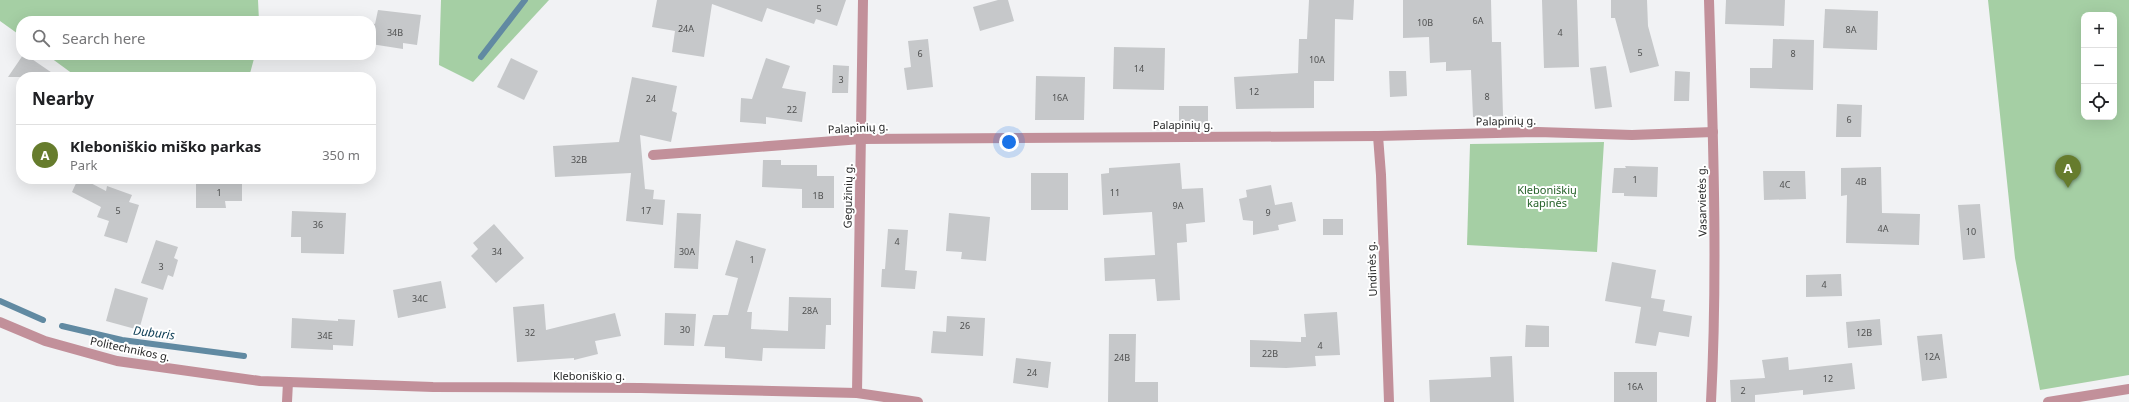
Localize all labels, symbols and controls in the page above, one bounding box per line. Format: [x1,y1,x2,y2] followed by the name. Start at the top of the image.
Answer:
[816,2,822,15] house number: 5
[2081,12,2117,120] map controls
[2081,12,2117,48] button: +
[1473,14,1484,27] house number: 6A
[16,16,376,60] search box
[1417,16,1433,29] house number: 10B
[678,22,694,35] house number: 24A
[1846,23,1857,36] house number: 8A
[387,26,403,39] house number: 34B
[1557,26,1563,39] house number: 4
[30,27,52,49] icon: search
[62,28,145,48] text: Search here
[1637,46,1643,59] house number: 5
[917,47,923,60] house number: 6
[1790,47,1796,60] house number: 8
[2081,48,2117,84] button: −
[1309,53,1325,66] house number: 10A
[1134,62,1144,75] house number: 14
[838,73,844,86] house number: 3
[2081,84,2117,120] button: locate
[1249,85,1259,98] house number: 12
[32,87,94,110] text: Nearby
[1484,90,1490,103] house number: 8
[1052,91,1068,104] house number: 16A
[646,92,656,105] house number: 24
[787,103,797,116] house number: 22
[1476,112,1536,129] street label: Palapinių g.
[1846,113,1852,126] house number: 6
[1153,117,1213,132] street label: Palapinių g.
[827,118,889,137] street label: Palapinių g.
[999,132,1019,152] your location
[70,136,261,156] text: Kleboniškio miško parkas
[41,146,50,164] text: A
[322,146,360,164] text: 350 m
[571,153,587,166] house number: 32B
[2055,155,2081,188] pin: A
[70,156,97,174] text: Park
[839,163,856,229] street label: Gegužinių g.
[1693,165,1710,237] street label: Vasarvietės g.
[1632,173,1638,186] house number: 1
[1856,175,1867,188] house number: 4B
[1780,178,1791,191] house number: 4C
[1517,182,1577,210] park label: Kleboniškių kapinės
[216,186,222,199] house number: 1
[1110,186,1120,199] house number: 11
[813,189,824,202] house number: 1B
[1173,199,1184,212] house number: 9A
[115,204,121,217] house number: 5
[641,204,651,217] house number: 17
[1265,206,1271,219] house number: 9
[313,218,323,231] house number: 36
[1878,222,1889,235] house number: 4A
[1966,225,1976,238] house number: 10
[894,235,900,248] house number: 4
[1363,241,1380,297] street label: Undinės g.
[492,245,502,258] house number: 34
[679,245,695,258] house number: 30A
[749,253,755,266] house number: 1
[158,260,164,273] house number: 3
[1821,278,1827,291] house number: 4
[412,292,428,305] house number: 34C
[802,304,818,317] house number: 28A
[960,319,970,332] house number: 26
[132,322,176,343] water label: Duburis
[680,323,690,336] house number: 30
[525,326,535,339] house number: 32
[1856,326,1872,339] house number: 12B
[317,329,333,342] house number: 34E
[89,333,171,364] street label: Politechnikos g.
[1317,339,1323,352] house number: 4
[1262,347,1278,360] house number: 22B
[1924,350,1940,363] house number: 12A
[1114,351,1130,364] house number: 24B
[1027,366,1037,379] house number: 24
[553,368,625,383] street label: Kleboniškio g.
[1823,372,1833,385] house number: 12
[1627,380,1643,393] house number: 16A
[1740,384,1746,397] house number: 2

